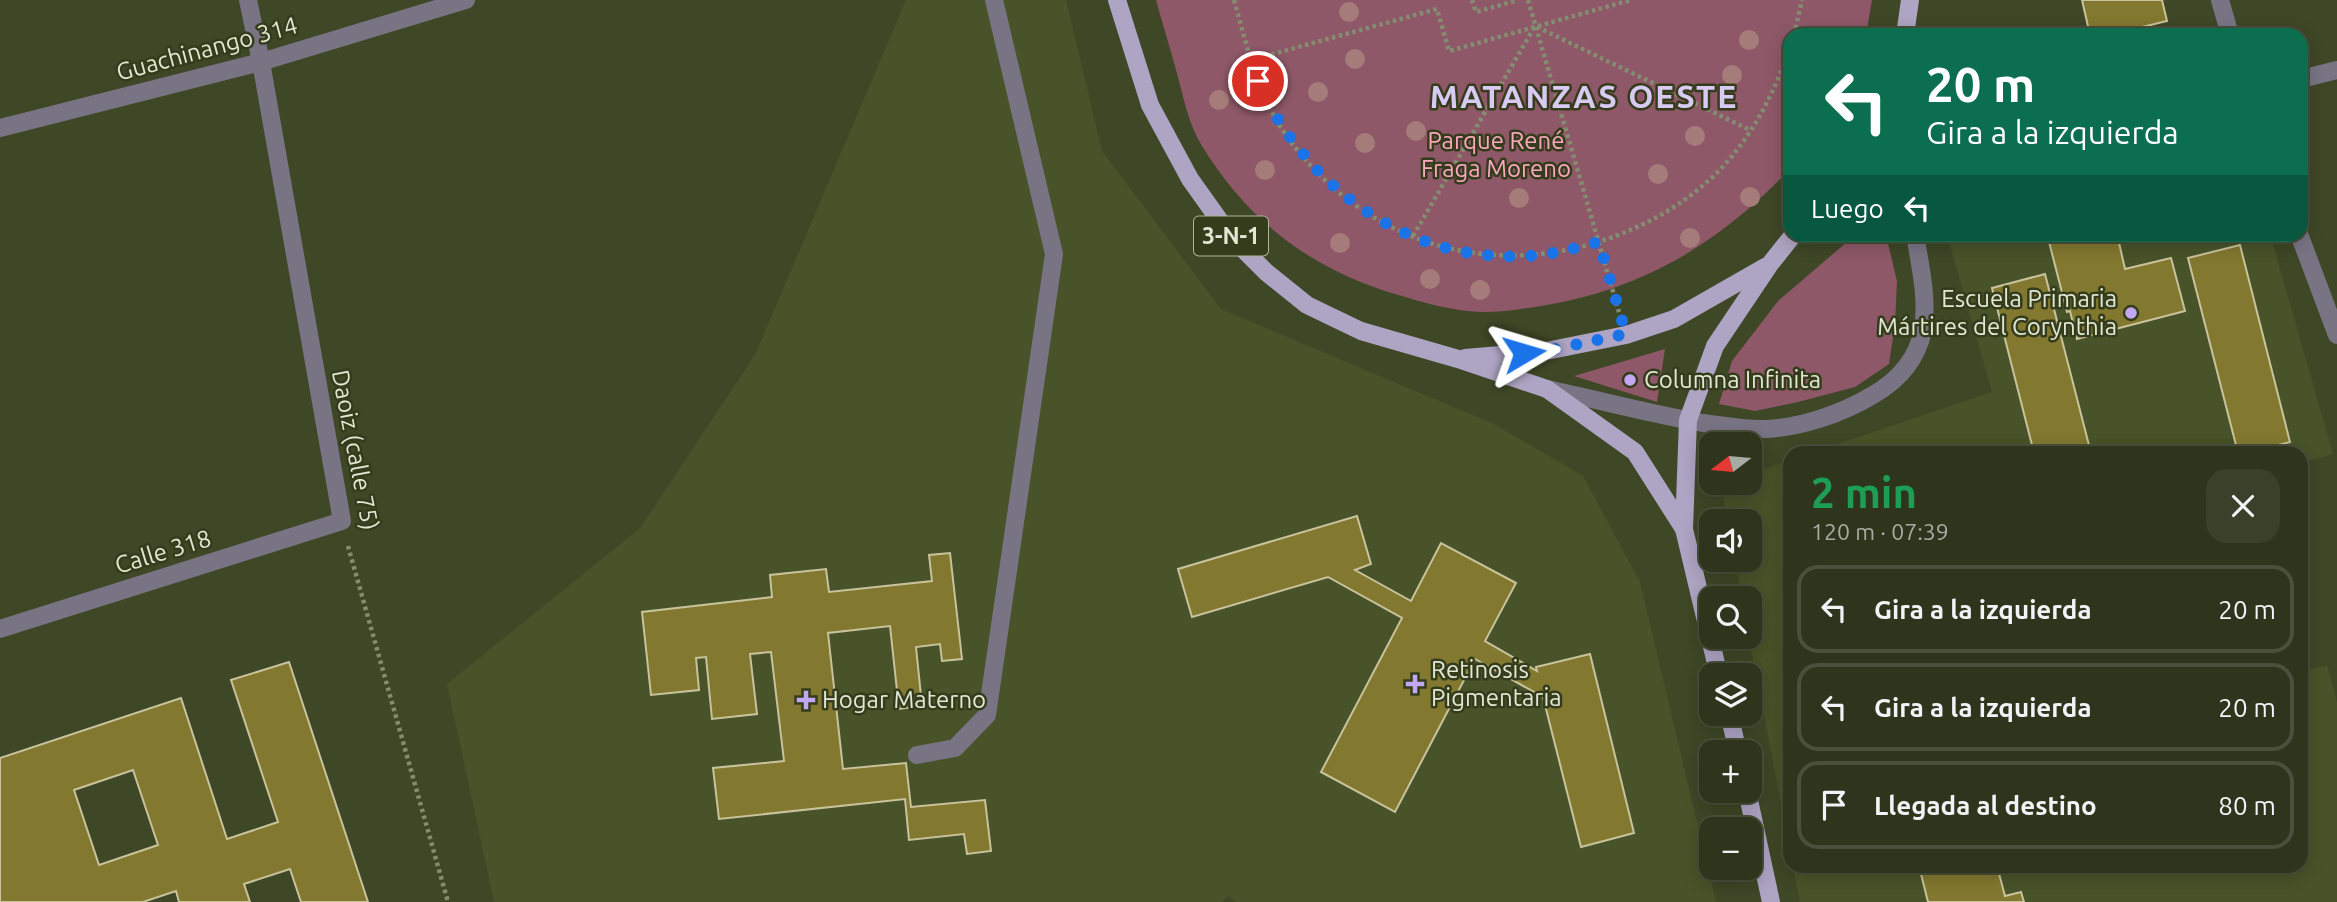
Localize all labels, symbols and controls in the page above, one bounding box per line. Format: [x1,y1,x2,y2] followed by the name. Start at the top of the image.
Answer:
[113,11,300,86] street label: Guachinango 314
[1228,51,1288,111] pin
[1811,56,1902,147] icon: left
[1926,56,2035,111] text: 20 m
[1239,62,1277,100] icon: arrive
[1430,78,1738,114] district label: MATANZAS OESTE
[1926,114,2179,150] text: Gira a la izquierda
[1421,127,1571,182] park label: Parque René Fraga Moreno
[1898,189,1936,227] icon: left
[1811,194,1884,223] text: Luego
[1194,216,1268,256] road number: 3-N-1
[1877,285,2117,340] place label: Escuela Primaria Mártires del Corynthia
[2123,305,2139,321] marker: Escuela Primaria Mártires del Corynthia
[1487,316,1561,390] position arrow
[1644,366,1821,393] place label: Columna Infinita
[327,368,384,532] street label: Daoiz (calle 75)
[1622,372,1638,388] marker: Columna Infinita
[1699,432,1762,495] north arrow
[1699,432,1762,880] map controls
[1811,469,1917,516] text: 2 min
[2206,469,2280,543] button: close
[1699,509,1762,572] button: sound
[1811,519,1949,544] text: 120 m · 07:39
[112,524,214,579] street label: Calle 318
[1699,586,1762,649] button: search
[1815,590,1853,628] icon: left
[1874,595,2092,624] text: Gira a la izquierda
[2218,595,2276,624] text: 20 m
[1431,656,1562,711] place label: Retinosis Pigmentaria
[1699,663,1762,726] button: layers
[1405,674,1425,694] marker: Retinosis Pigmentaria
[822,686,986,713] place label: Hogar Materno
[1815,688,1853,726] icon: left
[796,690,816,710] marker: Hogar Materno
[1874,693,2092,722] text: Gira a la izquierda
[2218,693,2276,722] text: 20 m
[1699,740,1762,803] button: +
[1815,786,1853,824] icon: arrive
[1874,791,2097,820] text: Llegada al destino
[2218,791,2276,820] text: 80 m
[1699,817,1762,880] button: −

